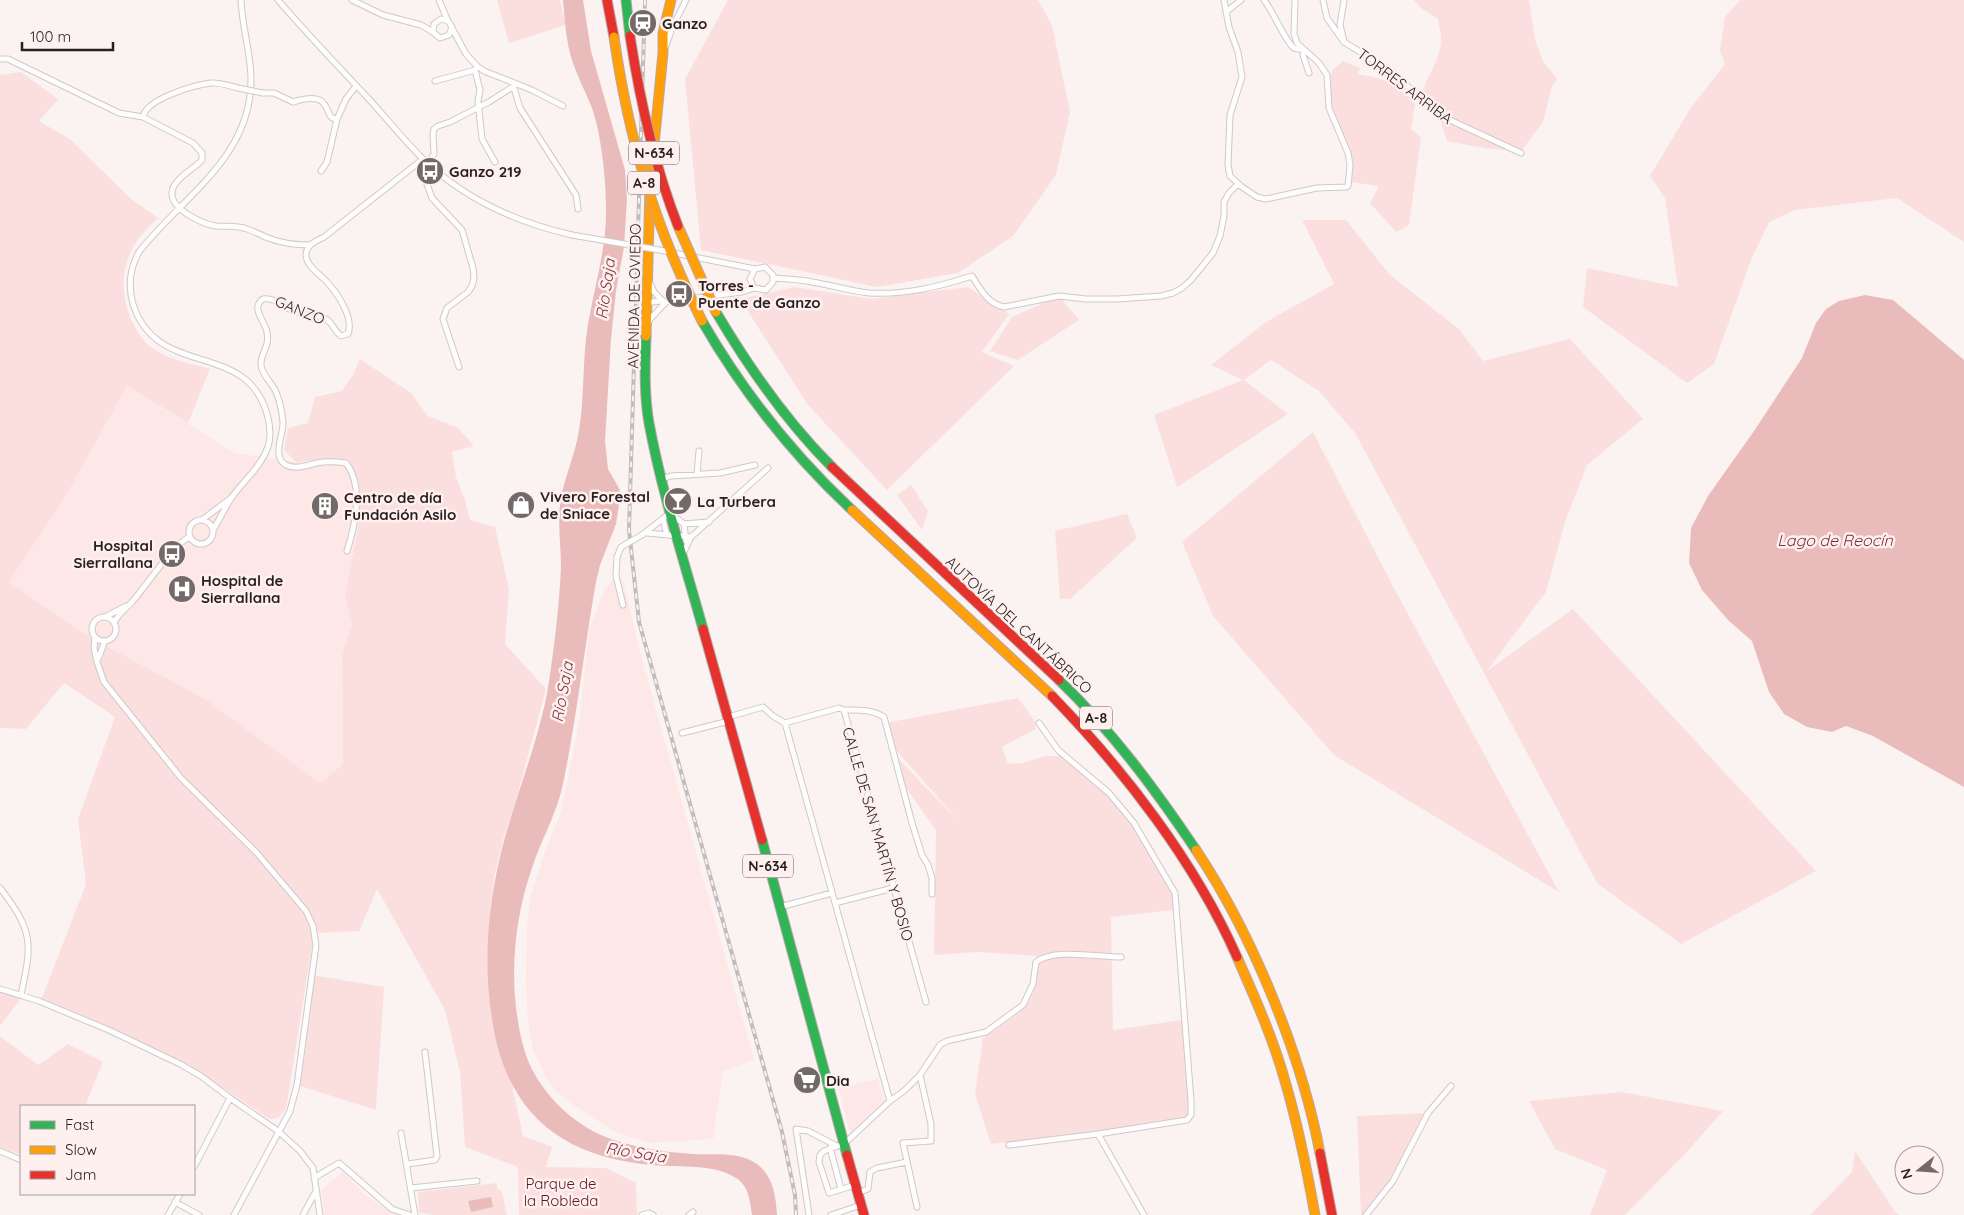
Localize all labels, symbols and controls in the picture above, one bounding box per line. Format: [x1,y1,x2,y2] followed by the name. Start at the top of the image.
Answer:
[628,8,658,38] station icon: Ganzo
[662,14,707,33] place label: Ganzo
[22,20,114,52] scale bar
[30,27,71,46] text: 100 m
[1354,44,1457,128] street label: TORRES ARRIBA
[629,142,679,164] road number: N-634
[415,156,445,186] bus stop icon: Ganzo 219
[449,162,522,181] place label: Ganzo 219
[628,172,660,194] road number: A-8
[623,223,645,369] street label: AVENIDA DE OVIEDO
[591,256,619,321] water label: Río Saja
[698,276,821,312] place label: Torres - Puente de Ganzo
[664,279,694,309] bus stop icon: Torres - Puente de Ganzo
[272,291,328,329] street label: GANZO
[663,486,693,516] bar icon: La Turbera
[540,487,650,523] place label: Vivero Forestal de Sniace
[344,488,456,524] place label: Centro de día Fundación Asilo
[506,490,536,520] shop icon: Vivero Forestal de Sniace
[310,491,340,521] building icon: Centro de día Fundación Asilo
[697,492,776,511] place label: La Turbera
[1777,530,1893,550] water label: Lago de Reocín
[74,536,153,572] place label: Hospital Sierrallana
[157,539,187,569] bus stop icon: Hospital Sierrallana
[942,552,1096,698] street label: AUTOVÍA DEL CANTÁBRICO
[201,571,284,607] place label: Hospital de Sierrallana
[167,574,197,604] hospital icon: Hospital de Sierrallana
[547,659,577,724] water label: Río Saja
[1080,706,1112,730] road number: A-8
[838,725,918,943] street label: CALLE DE SAN MARTÍN Y BOSIO
[743,854,793,878] road number: N-634
[792,1065,822,1095] supermarket icon: Dia
[826,1071,850,1090] place label: Dia
[20,1105,195,1195] legend
[65,1115,94,1134] text: Fast
[604,1137,669,1167] water label: Río Saja
[65,1140,97,1159] text: Slow
[1894,1145,1944,1195] north arrow
[65,1165,96,1184] text: Jam
[1896,1166,1917,1181] text: N
[524,1174,598,1210] park label: Parque de la Robleda

